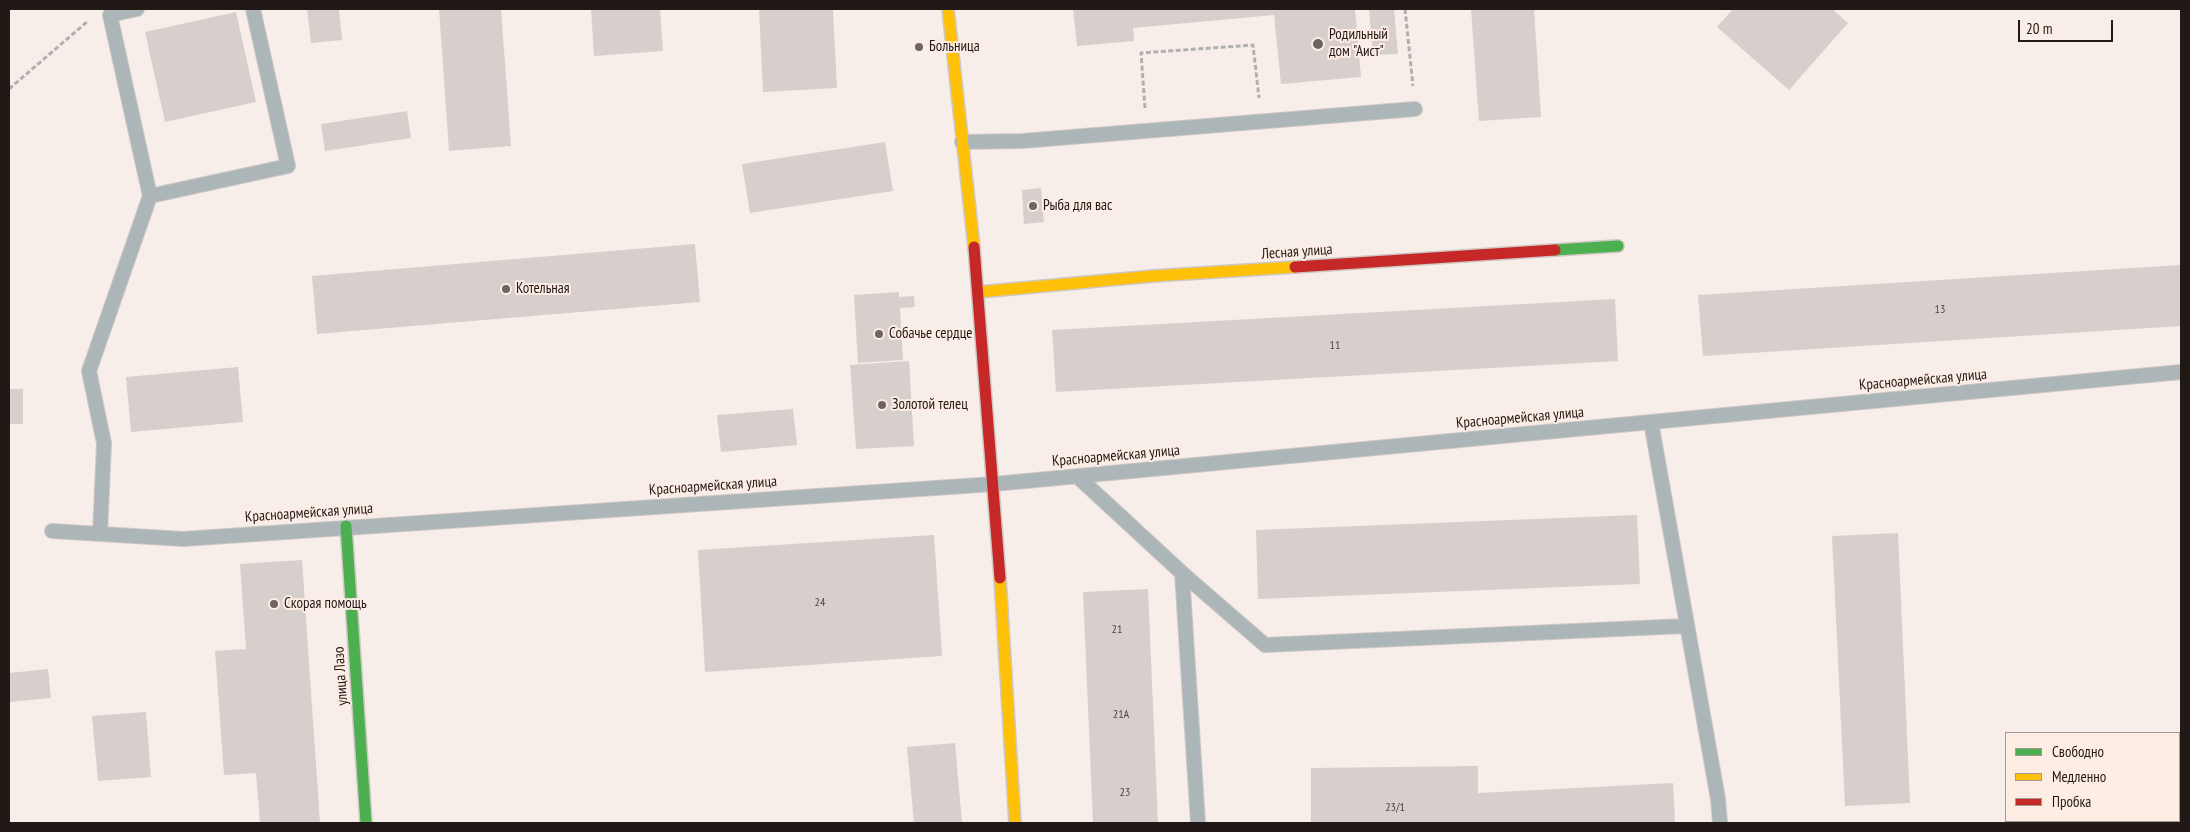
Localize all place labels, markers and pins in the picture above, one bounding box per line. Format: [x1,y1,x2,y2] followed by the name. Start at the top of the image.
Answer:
[1329,26,1388,61] place label: Родильный дом "Аист"
[1311,37,1325,51] marker: Родильный дом "Аист"
[929,38,980,56] place label: Больница
[913,41,925,53] marker: Больница
[1043,197,1112,215] place label: Рыба для вас
[1027,200,1039,212] marker: Рыба для вас
[516,280,570,298] place label: Котельная
[500,283,512,295] marker: Котельная
[889,325,972,343] place label: Собачье сердце
[873,328,885,340] marker: Собачье сердце
[892,396,968,414] place label: Золотой телец
[876,399,888,411] marker: Золотой телец
[284,595,367,613] place label: Скорая помощь
[268,598,280,610] marker: Скорая помощь

